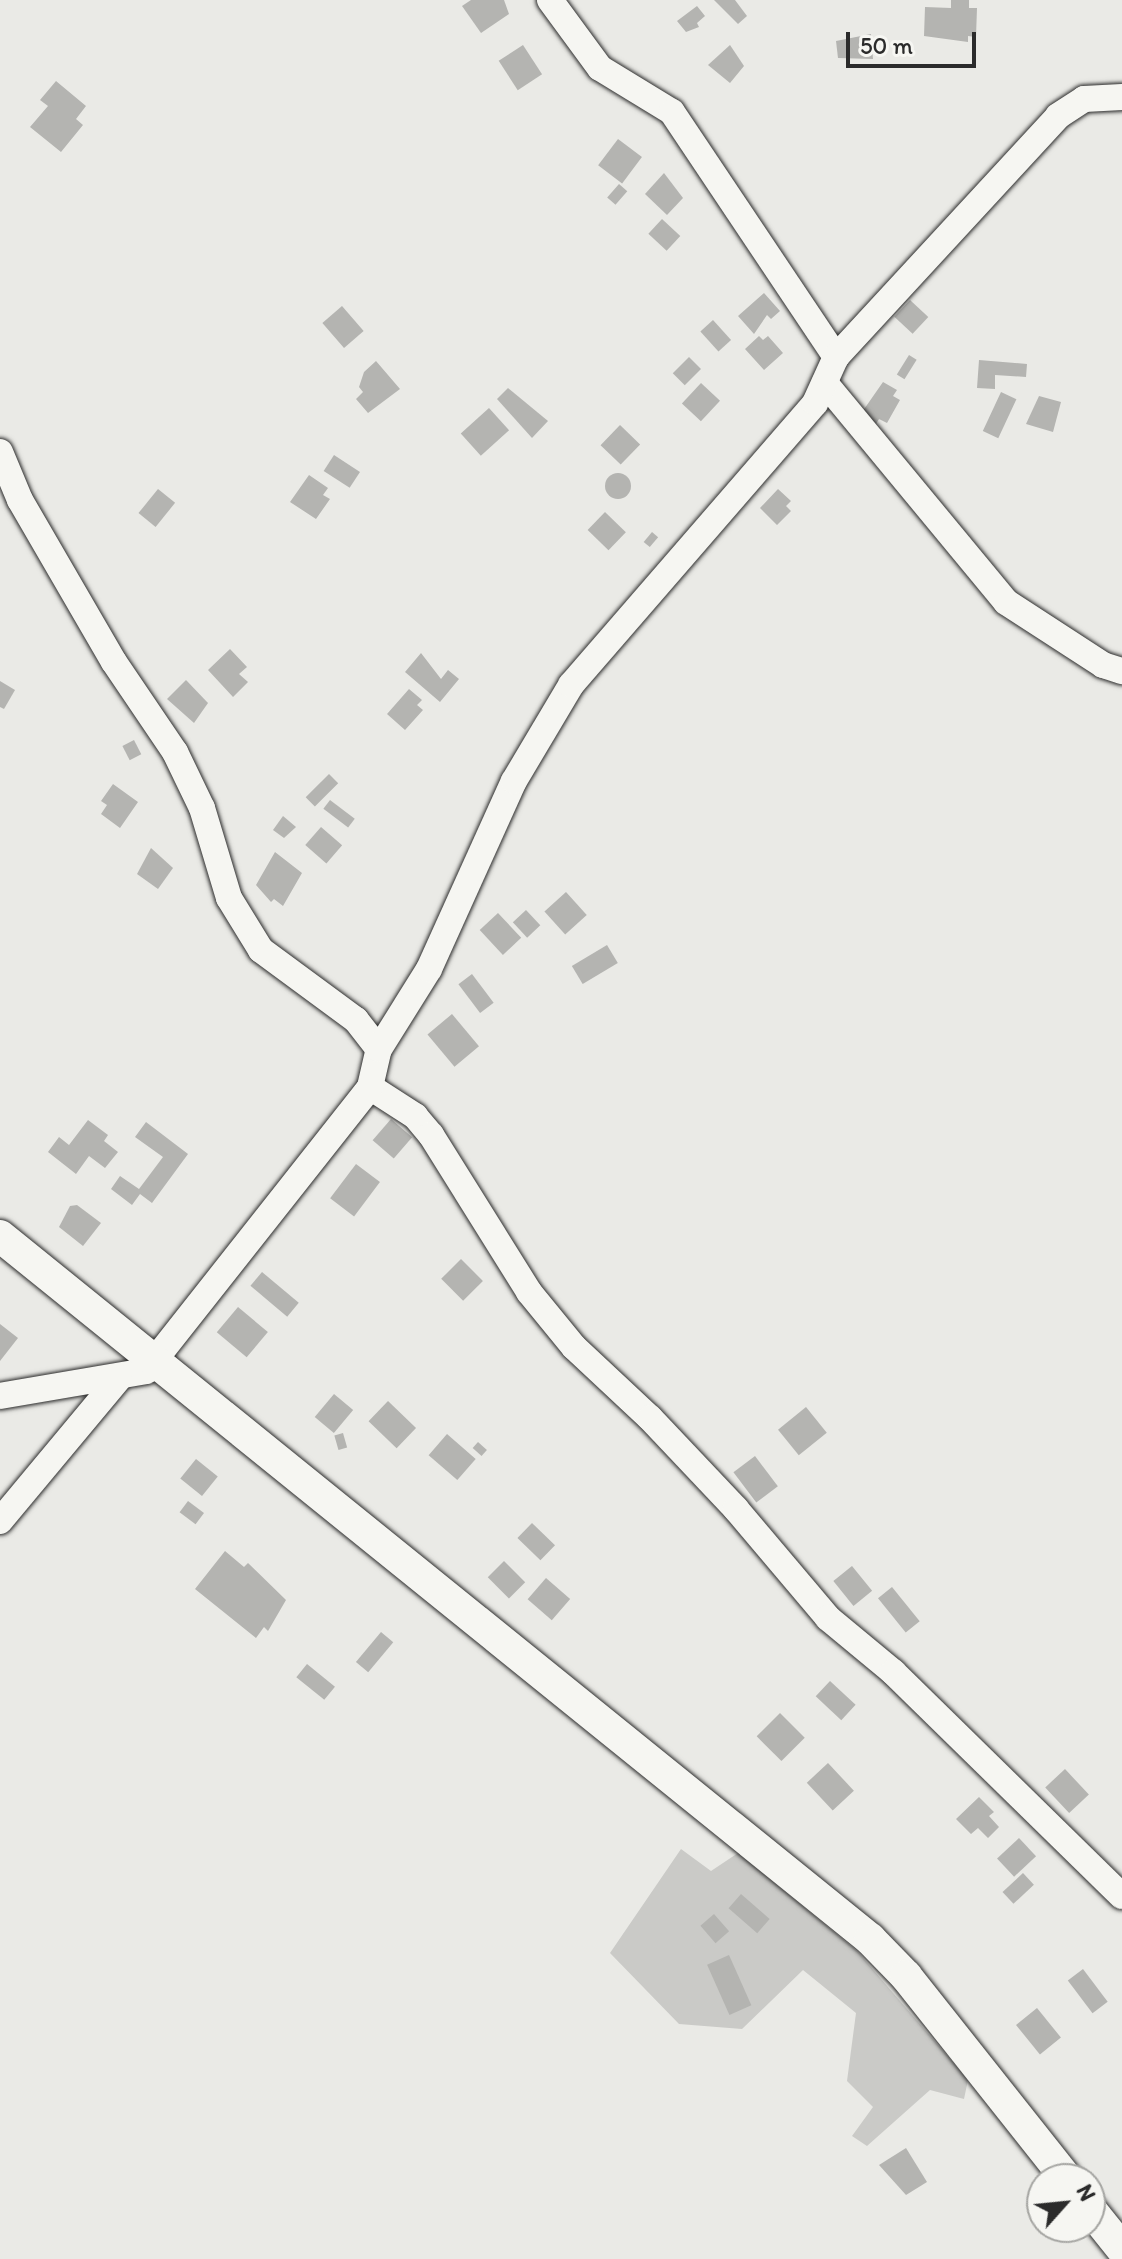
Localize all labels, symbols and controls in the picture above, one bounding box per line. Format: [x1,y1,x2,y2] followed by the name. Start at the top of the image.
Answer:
[850,16,980,66] scale bar
[860,31,913,60] text: 50 m
[1026,2163,1106,2243] north arrow
[1071,2180,1101,2206] text: N

